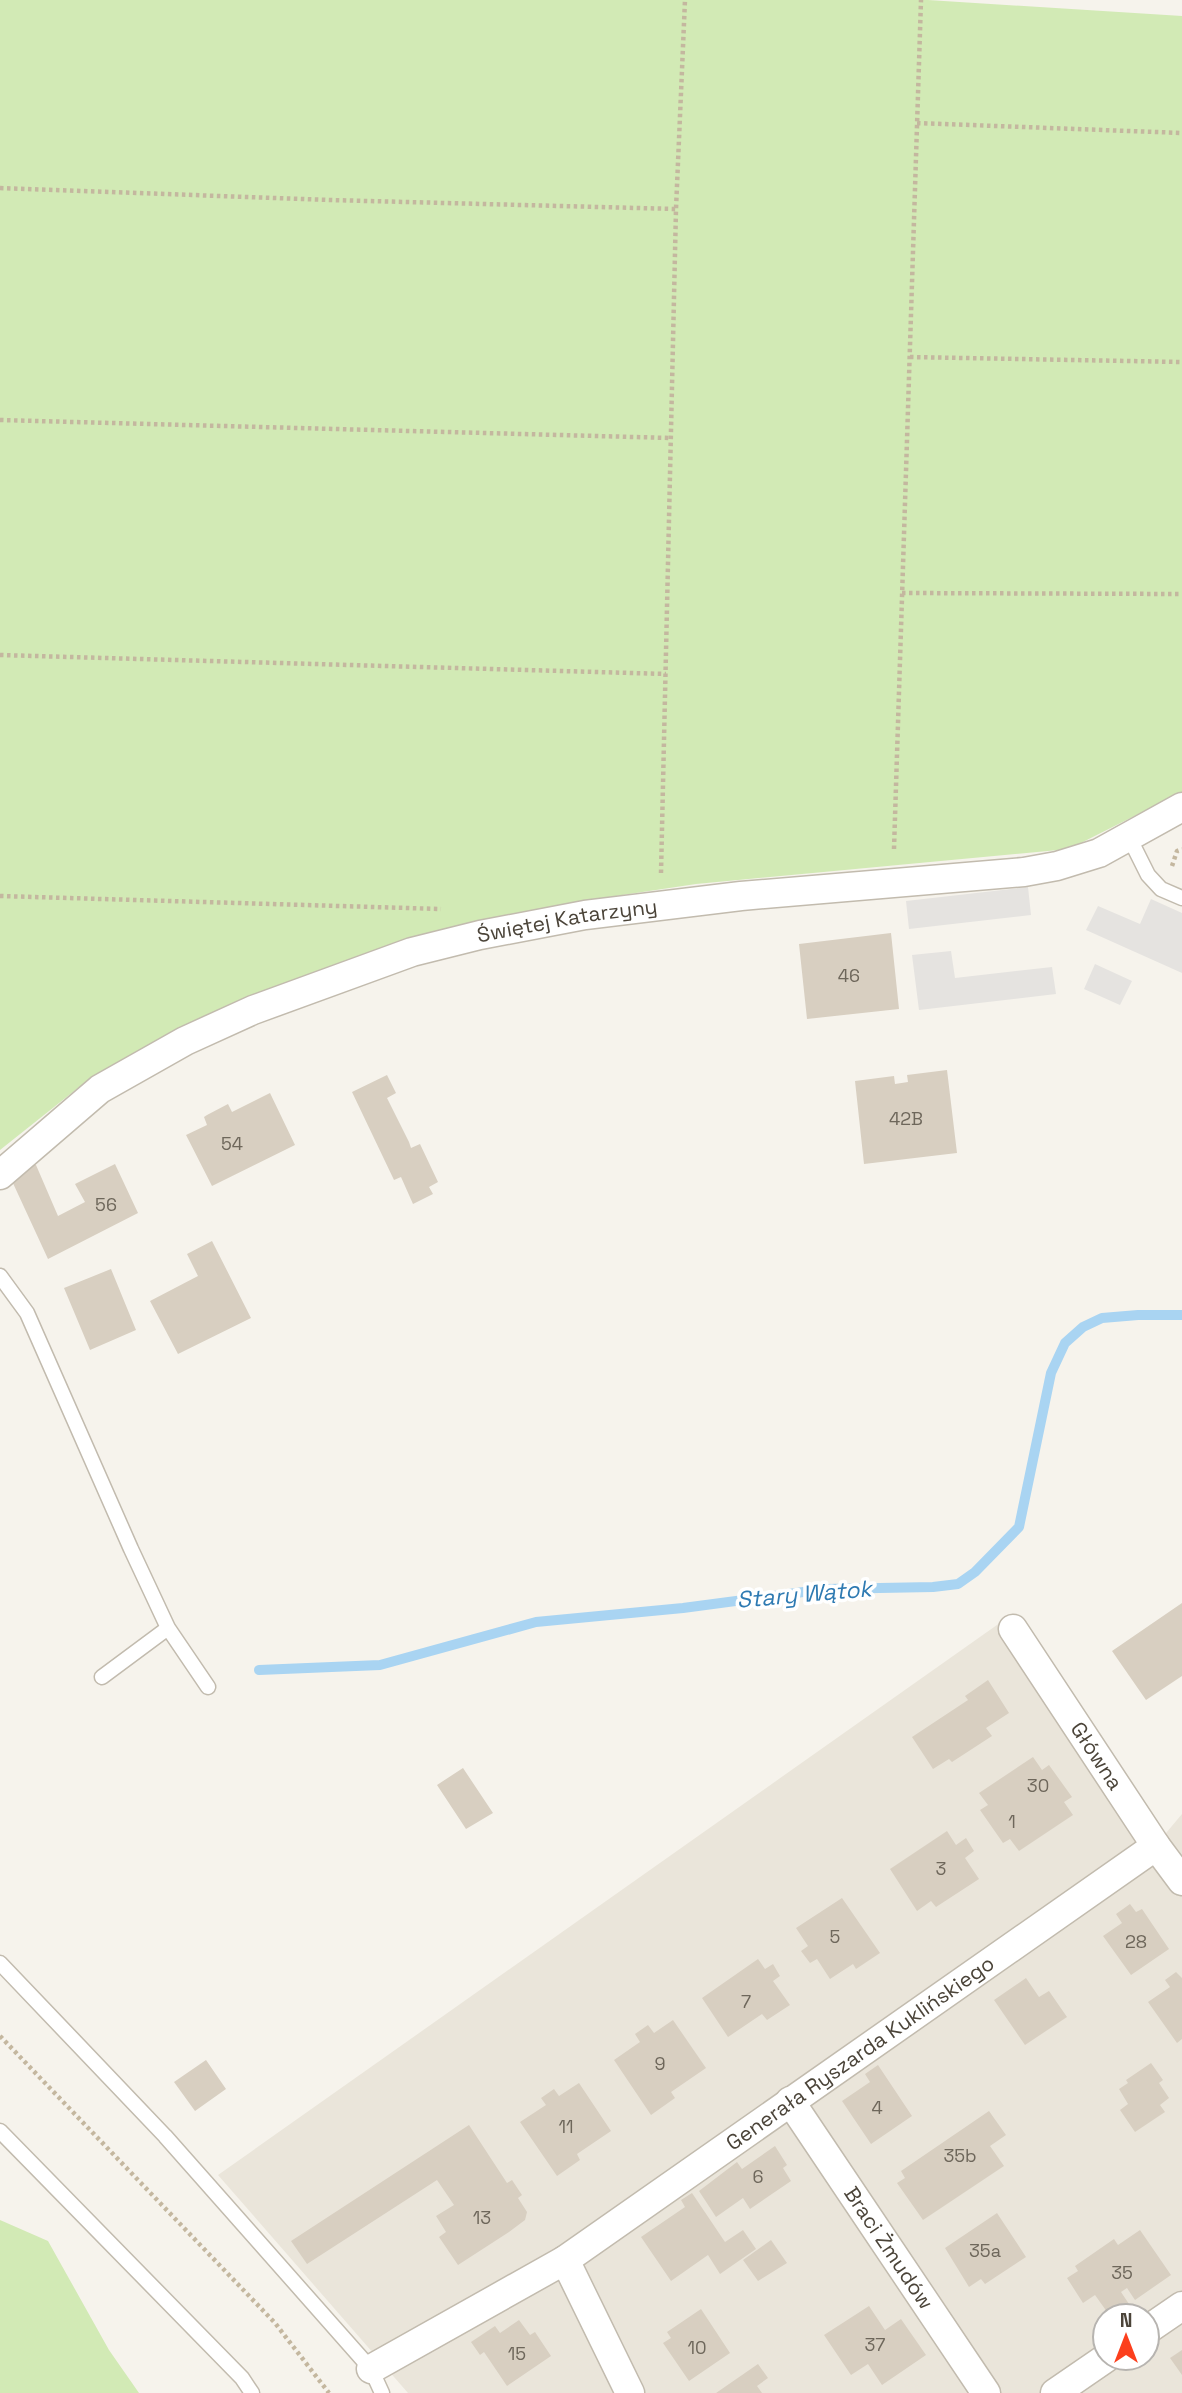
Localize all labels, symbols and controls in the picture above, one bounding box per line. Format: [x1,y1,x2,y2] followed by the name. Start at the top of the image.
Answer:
[475,892,659,948] street label: Świętej Katarzyny
[838,964,860,987] house number: 46
[889,1107,923,1130] house number: 42B
[221,1132,243,1155] house number: 54
[95,1193,117,1216] house number: 56
[735,1573,875,1615] water label: Stary Wątok
[1065,1716,1129,1795] street label: Główna
[1027,1774,1049,1797] house number: 30
[1008,1810,1016,1833] house number: 1
[936,1857,946,1880] house number: 3
[830,1925,840,1948] house number: 5
[1125,1930,1147,1953] house number: 28
[721,1949,999,2156] street label: Generała Ryszarda Kuklińskiego
[741,1990,751,2013] house number: 7
[654,2052,666,2075] house number: 9
[871,2096,883,2119] house number: 4
[558,2115,574,2138] house number: 11
[943,2144,977,2167] house number: 35b
[752,2165,764,2188] house number: 6
[838,2181,940,2314] street label: Braci Żmudów
[473,2206,491,2229] house number: 13
[969,2239,1001,2262] house number: 35a
[1111,2261,1133,2284] house number: 35
[1091,2302,1161,2372] north arrow
[1120,2308,1132,2333] text: N
[864,2333,886,2356] house number: 37
[687,2336,707,2359] house number: 10
[508,2342,526,2365] house number: 15

